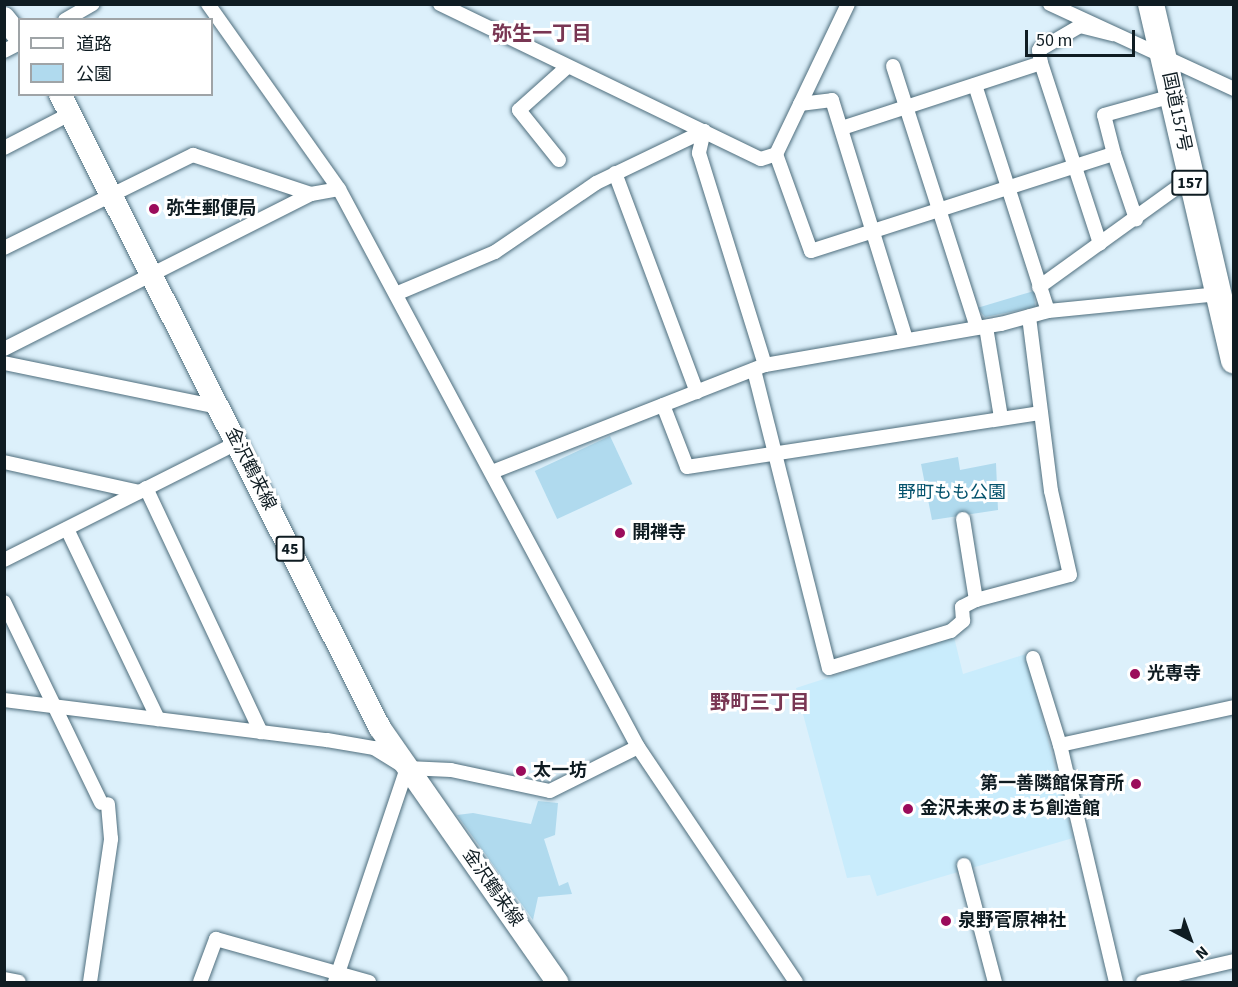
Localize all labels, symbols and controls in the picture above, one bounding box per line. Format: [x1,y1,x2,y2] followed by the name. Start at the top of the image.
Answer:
[18,18,213,96] legend
[1028,18,1138,56] scale bar
[492,22,592,46] district label: 弥生一丁目
[1036,28,1072,53] text: 50 m
[76,32,112,57] text: 道路
[76,62,112,87] text: 公園
[1157,70,1195,154] street label: 国道157号
[1170,170,1210,196] road number: 157
[166,198,256,220] place label: 弥生郵便局
[147,202,161,216] marker: 弥生郵便局
[220,424,280,514] street label: 金沢鶴来線
[898,482,1006,504] park label: 野町もも公園
[632,522,686,544] place label: 開禅寺
[613,526,627,540] marker: 開禅寺
[275,536,305,562] road number: 45
[1147,663,1201,685] place label: 光専寺
[1128,667,1142,681] marker: 光専寺
[710,691,810,715] district label: 野町三丁目
[533,760,587,782] place label: 太一坊
[514,764,528,778] marker: 太一坊
[980,773,1124,795] place label: 第一善隣館保育所
[1129,777,1143,791] marker: 第一善隣館保育所
[920,798,1100,820] place label: 金沢未来のまち創造館
[901,802,915,816] marker: 金沢未来のまち創造館
[457,845,527,931] street label: 金沢鶴来線
[1160,909,1220,969] north arrow
[958,910,1066,932] place label: 泉野菅原神社
[939,914,953,928] marker: 泉野菅原神社
[1191,941,1213,964] text: N

